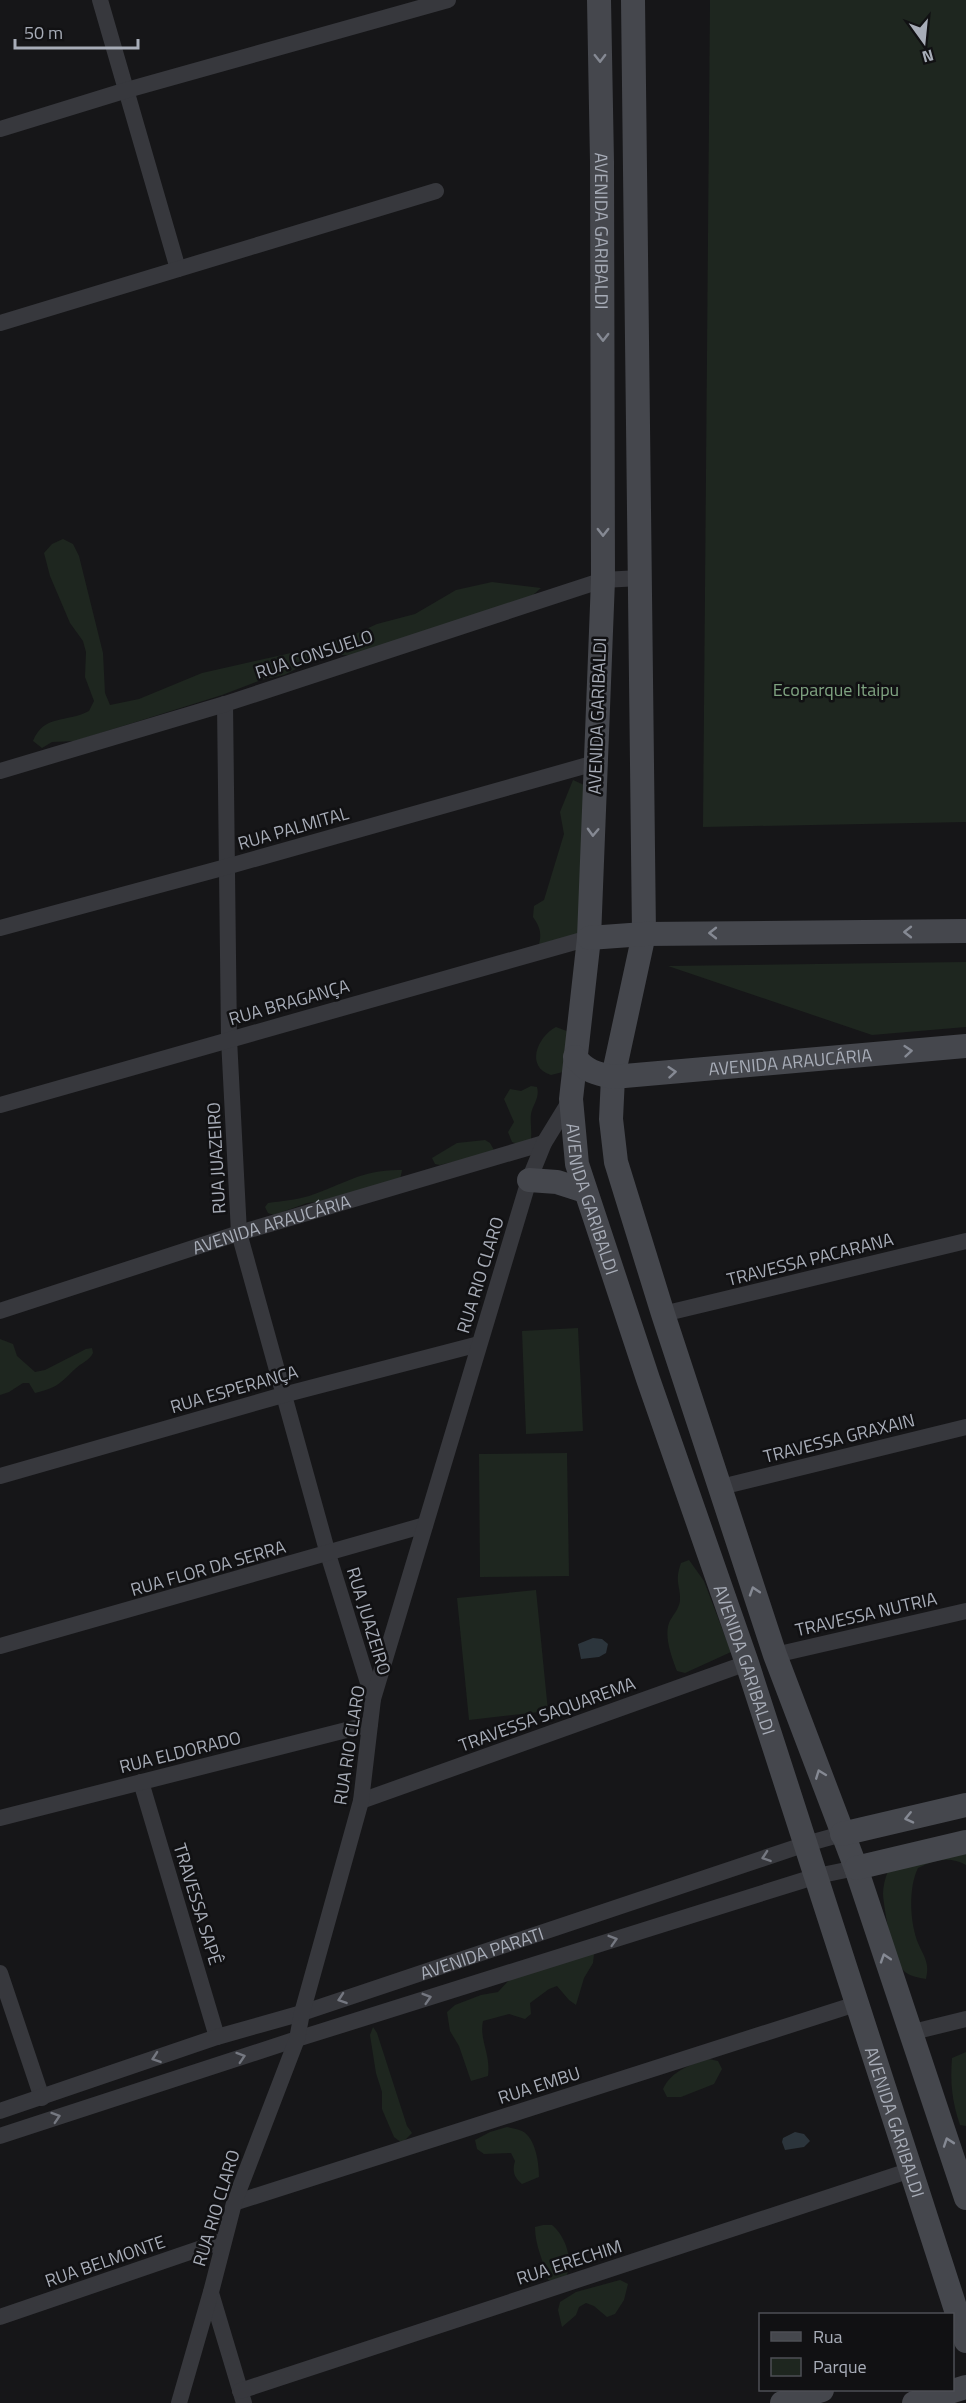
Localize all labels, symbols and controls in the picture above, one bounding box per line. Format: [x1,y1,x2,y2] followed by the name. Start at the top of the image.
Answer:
[15,12,138,50] scale bar
[894,12,954,72] north arrow
[24,19,63,46] text: 50 m
[919,43,936,70] text: N
[594,54,606,63] one-way arrow
[588,152,616,310] street label: AVENIDA GARIBALDI
[597,333,609,342] one-way arrow
[597,528,609,537] one-way arrow
[252,622,376,686] street label: RUA CONSUELO
[581,637,613,795] street label: AVENIDA GARIBALDI
[773,676,899,703] park label: Ecoparque Itaipu
[234,799,352,857] street label: RUA PALMITAL
[587,828,599,837] one-way arrow
[903,926,912,938] one-way arrow
[708,927,717,939] one-way arrow
[226,972,353,1032] street label: RUA BRAGANÇA
[707,1041,873,1082] street label: AVENIDA ARAUCÁRIA
[903,1045,912,1058] one-way arrow
[667,1066,676,1079] one-way arrow
[200,1102,232,1214] street label: RUA JUAZEIRO
[560,1122,626,1278] street label: AVENIDA GARIBALDI
[189,1187,354,1261] street label: AVENIDA ARAUCÁRIA
[449,1213,511,1337] street label: RUA RIO CLARO
[724,1225,896,1293] street label: TRAVESSA PACARANA
[167,1358,301,1420] street label: RUA ESPERANÇA
[760,1406,918,1470] street label: TRAVESSA GRAXAIN
[127,1533,289,1603] street label: RUA FLOR DA SERRA
[340,1564,398,1678] street label: RUA JUAZEIRO
[707,1581,783,1738] street label: AVENIDA GARIBALDI
[793,1585,940,1643] street label: TRAVESSA NUTRIA
[749,1586,761,1597] one-way arrow
[455,1669,639,1759] street label: TRAVESSA SAQUAREMA
[326,1683,372,1807] street label: RUA RIO CLARO
[116,1724,244,1780] street label: RUA ELDORADO
[814,1769,827,1780] one-way arrow
[904,1811,914,1824] one-way arrow
[167,1840,229,1968] street label: TRAVESSA SAPÊ
[761,1850,772,1862] one-way arrow
[416,1919,547,1986] street label: AVENIDA PARATI
[607,1935,618,1947] one-way arrow
[880,1953,892,1964] one-way arrow
[337,1992,348,2005] one-way arrow
[421,1993,432,2005] one-way arrow
[858,2043,932,2201] street label: AVENIDA GARIBALDI
[152,2051,162,2064] one-way arrow
[235,2052,246,2064] one-way arrow
[494,2059,584,2111] street label: RUA EMBU
[50,2112,61,2125] one-way arrow
[942,2138,955,2148] one-way arrow
[185,2146,247,2270] street label: RUA RIO CLARO
[41,2228,169,2294] street label: RUA BELMONTE
[513,2232,625,2292] street label: RUA ERECHIM
[759,2313,954,2391] legend
[813,2323,843,2350] text: Rua
[813,2353,867,2380] text: Parque

